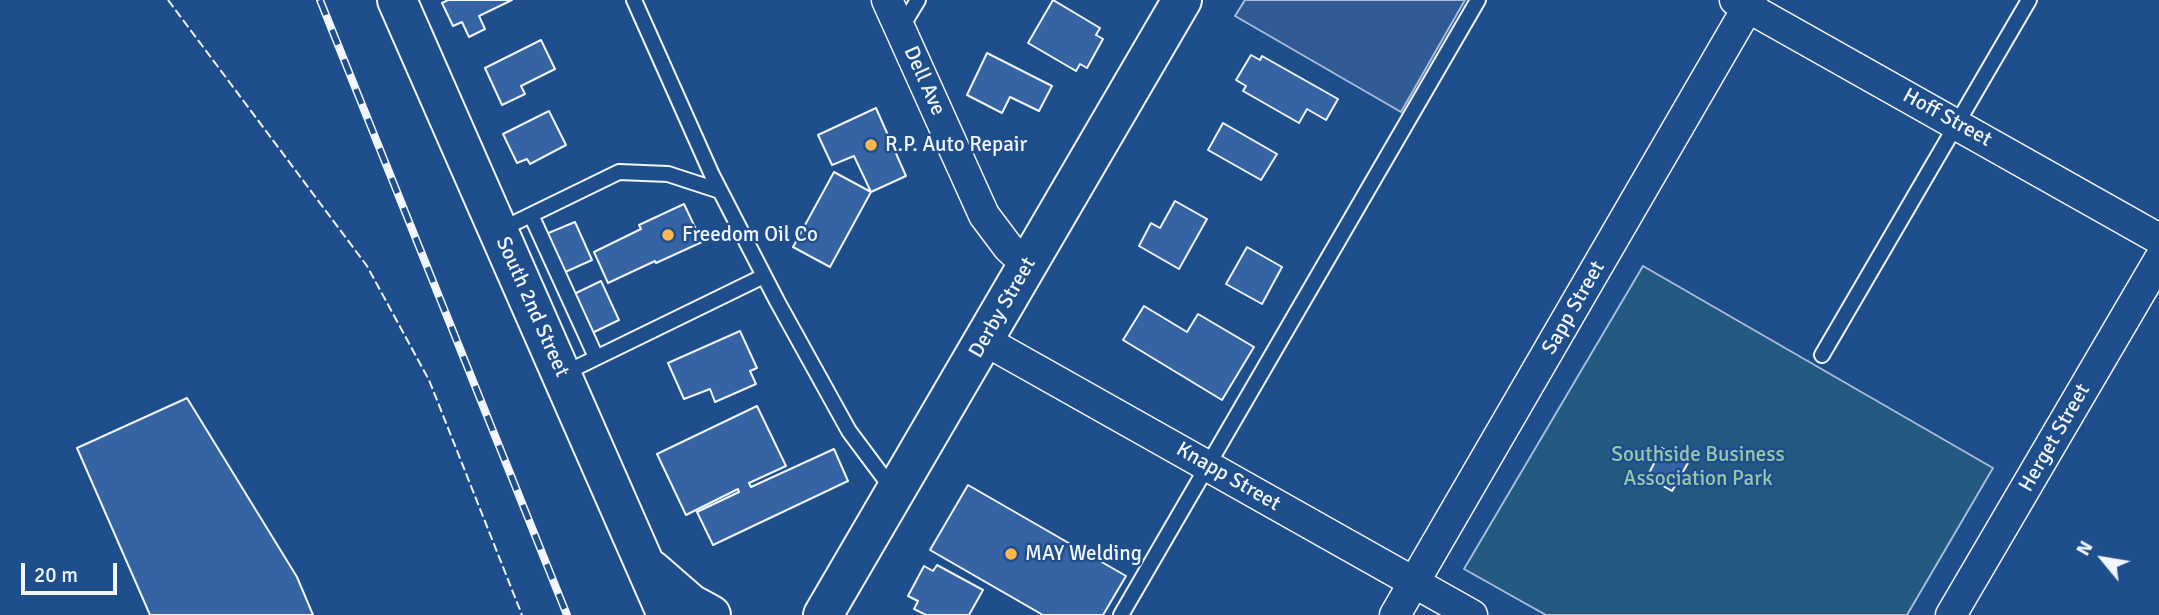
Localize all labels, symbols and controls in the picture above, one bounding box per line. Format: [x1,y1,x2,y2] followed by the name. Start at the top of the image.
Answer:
[898,42,950,120] street label: Dell Ave
[1898,83,1996,153] street label: Hoff Street
[885,132,1027,158] place label: R.P. Auto Repair
[863,137,879,153] marker: R.P. Auto Repair
[682,222,818,248] place label: Freedom Oil Co
[660,227,676,243] marker: Freedom Oil Co
[490,233,574,381] street label: South 2nd Street
[964,253,1042,363] street label: Derby Street
[1537,257,1611,359] street label: Sapp Street
[2014,380,2096,496] street label: Herget Street
[1171,437,1285,517] street label: Knapp Street
[1611,442,1785,492] park label: Southside Business Association Park
[2068,524,2138,594] north arrow
[2071,537,2099,560] text: N
[1025,541,1142,567] place label: MAY Welding
[1003,546,1019,562] marker: MAY Welding
[24,548,121,592] scale bar
[34,562,78,588] text: 20 m

